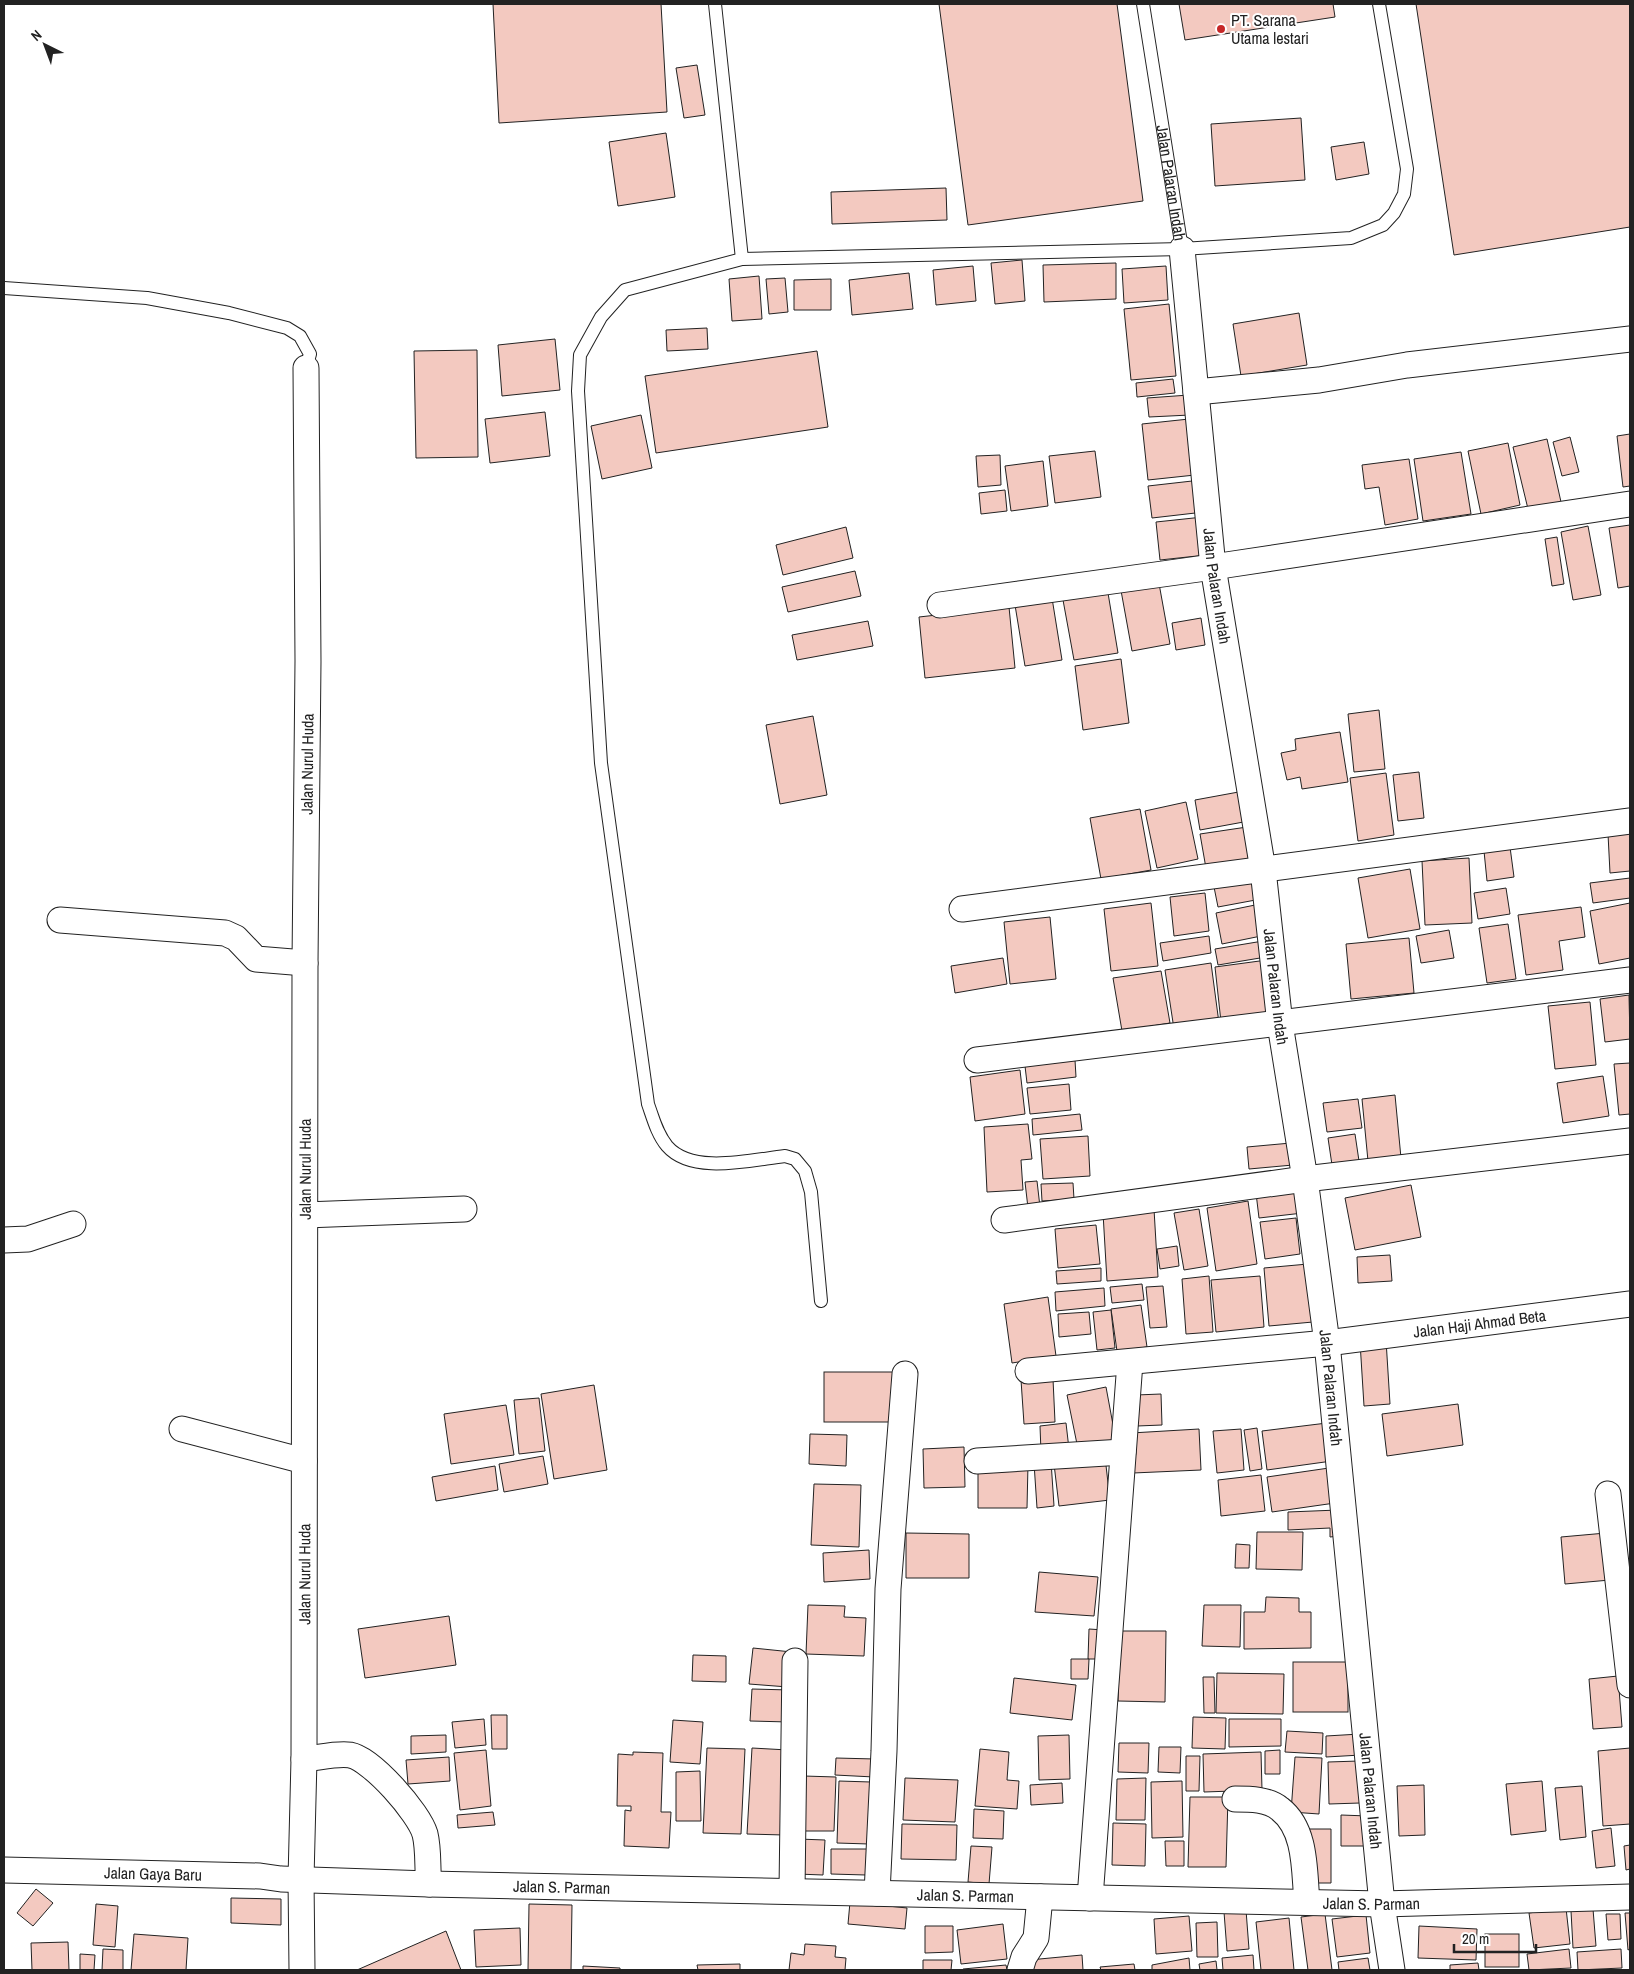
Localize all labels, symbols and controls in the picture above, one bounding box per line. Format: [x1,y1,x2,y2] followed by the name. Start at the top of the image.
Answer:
[1231,9,1309,49] place label: PT. Sarana Utama lestari
[20,20,70,70] north arrow
[1215,23,1227,35] marker: PT. Sarana Utama lestari
[27,26,45,45] text: N
[1151,123,1191,242] street label: Jalan Palaran Indah
[1198,527,1237,646] street label: Jalan Palaran Indah
[295,713,318,815] street label: Jalan Nurul Huda
[1259,927,1294,1046] street label: Jalan Palaran Indah
[294,1118,316,1220] street label: Jalan Nurul Huda
[1412,1304,1548,1343] street label: Jalan Haji Ahmad Beta
[1314,1328,1348,1447] street label: Jalan Palaran Indah
[293,1523,315,1625] street label: Jalan Nurul Huda
[1354,1732,1388,1850] street label: Jalan Palaran Indah
[104,1861,202,1886] street label: Jalan Gaya Baru
[513,1875,610,1899] street label: Jalan S. Parman
[917,1883,1014,1907] street label: Jalan S. Parman
[1323,1892,1420,1915] street label: Jalan S. Parman
[1454,1922,1536,1954] scale bar
[1462,1928,1489,1949] text: 20 m

